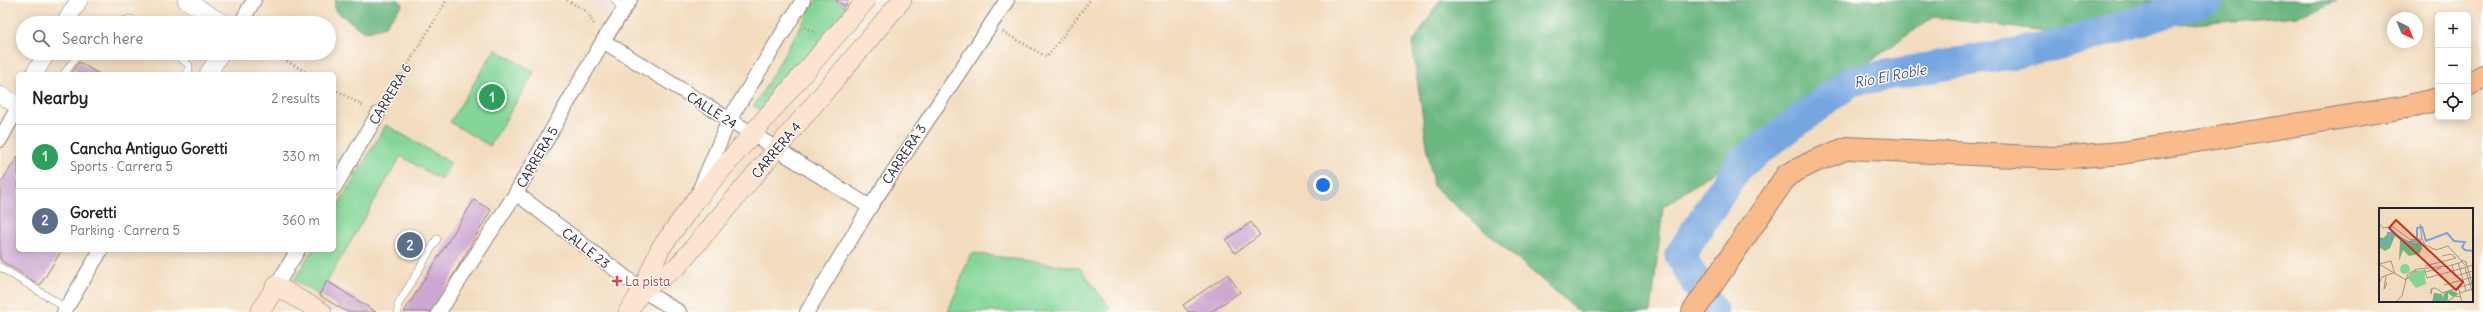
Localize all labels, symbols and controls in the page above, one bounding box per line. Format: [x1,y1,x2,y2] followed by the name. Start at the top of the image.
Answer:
[2387,12,2423,48] north arrow
[2435,12,2471,120] map controls
[2435,12,2471,48] button: +
[16,16,336,60] search box
[30,27,52,49] icon: search
[62,29,143,48] text: Search here
[2435,48,2471,84] button: −
[1852,60,1929,92] water label: Río El Roble
[366,61,415,128] street label: CARRERA 6
[479,82,505,112] pin: 1
[2435,84,2471,120] button: locate
[32,87,88,109] text: Nearby
[683,88,740,133] street label: CALLE 24
[271,90,320,107] text: 2 results
[748,119,805,182] street label: CARRERA 4
[879,121,930,187] street label: CARRERA 3
[513,123,562,191] street label: CARRERA 5
[70,139,228,158] text: Cancha Antiguo Goretti
[42,148,48,165] text: 1
[282,148,320,165] text: 330 m
[70,158,173,175] text: Sports · Carrera 5
[1313,175,1333,195] your location
[70,203,117,222] text: Goretti
[2379,208,2473,302] inset map
[41,212,49,229] text: 2
[282,212,320,229] text: 360 m
[70,222,180,239] text: Parking · Carrera 5
[558,224,613,272] street label: CALLE 23
[397,230,423,260] pin: 2
[625,273,671,290] place label: La pista
[612,276,622,286] marker: La pista

